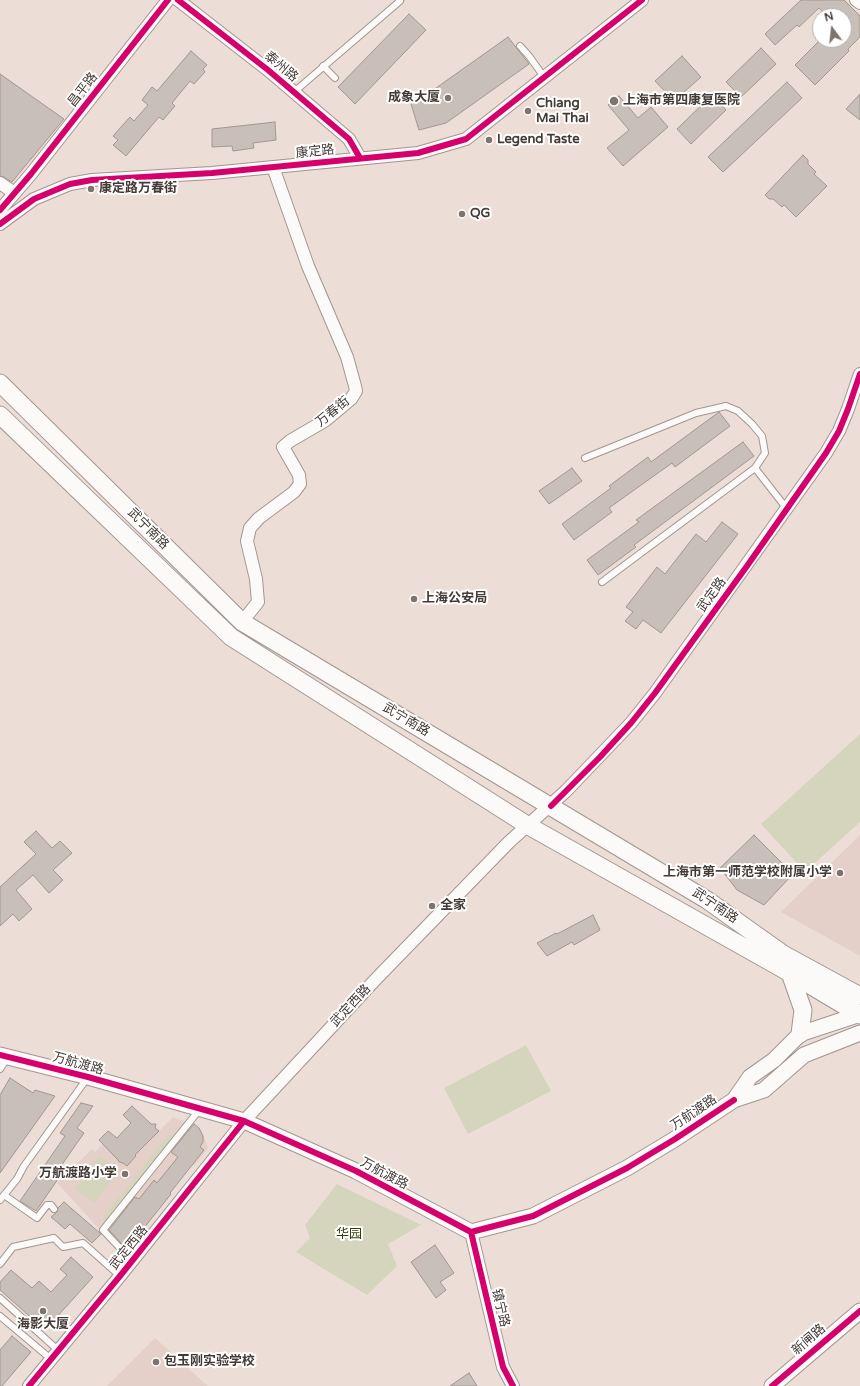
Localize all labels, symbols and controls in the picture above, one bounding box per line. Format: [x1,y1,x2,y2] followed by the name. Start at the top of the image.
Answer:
[812,8,852,48] north arrow
[823,9,835,24] text: N
[261,48,301,86] street label: 泰州路
[65,70,101,110] street label: 昌平路
[388,90,440,106] place label: 成象大厦
[443,93,453,103] marker: 成象大厦
[623,93,740,109] place label: 上海市第四康复医院
[608,95,620,107] marker: 上海市第四康复医院
[536,96,589,127] place label: Chiang Mai Thai
[523,106,533,116] marker: Chiang Mai Thai
[497,132,580,148] place label: Legend Taste
[484,135,494,145] marker: Legend Taste
[295,142,335,162] street label: 康定路
[99,181,177,197] place label: 康定路万春街
[86,184,96,194] marker: 康定路万春街
[470,206,490,222] place label: QG
[457,209,467,219] marker: QG
[313,394,353,430] street label: 万春街
[124,505,172,553] street label: 武宁南路
[694,575,730,615] street label: 武定路
[422,591,487,607] place label: 上海公安局
[409,594,419,604] marker: 上海公安局
[380,700,432,740] street label: 武宁南路
[663,865,832,881] place label: 上海市第一师范学校附属小学
[835,868,845,878] marker: 上海市第一师范学校附属小学
[689,885,741,927] street label: 武宁南路
[440,898,466,914] place label: 全家
[427,901,437,911] marker: 全家
[328,982,374,1030] street label: 武定西路
[51,1050,105,1078] street label: 万航渡路
[668,1092,720,1134] street label: 万航渡路
[357,1155,411,1193] street label: 万航渡路
[39,1166,117,1182] place label: 万航渡路小学
[120,1169,130,1179] marker: 万航渡路小学
[107,1223,151,1273] street label: 武定西路
[336,1227,362,1243] park label: 华园
[488,1287,512,1329] street label: 镇宁路
[38,1306,48,1316] marker: 海影大厦
[17,1317,69,1333] place label: 海影大厦
[789,1321,829,1359] street label: 新闸路
[164,1354,255,1370] place label: 包玉刚实验学校
[151,1357,161,1367] marker: 包玉刚实验学校

